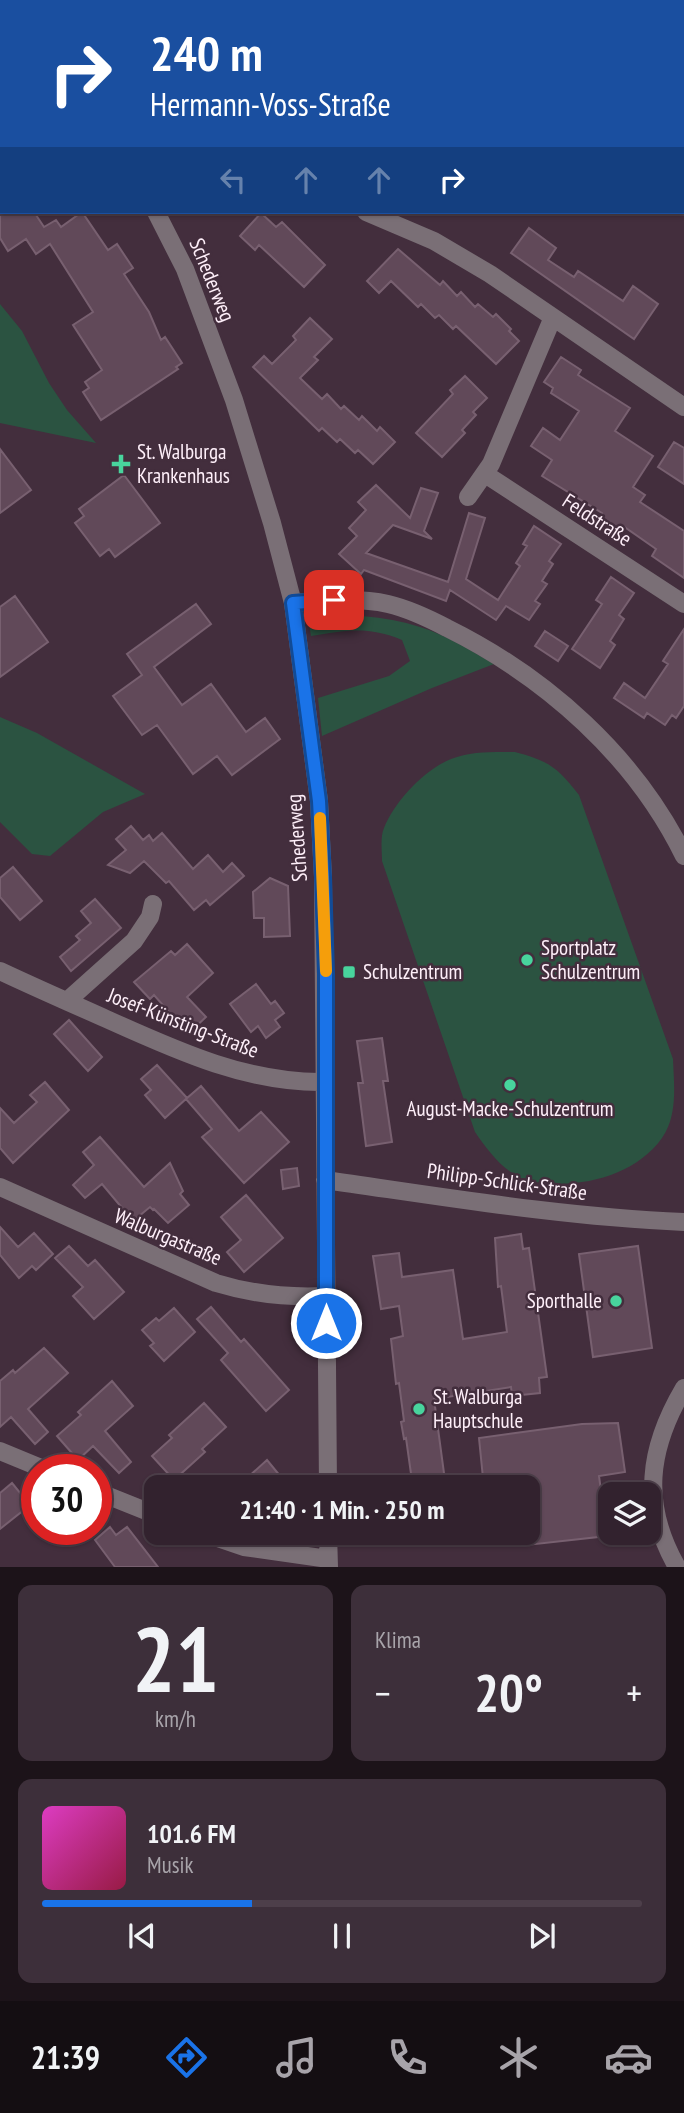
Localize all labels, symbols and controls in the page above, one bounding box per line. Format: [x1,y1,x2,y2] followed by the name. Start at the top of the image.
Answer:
[150,21,263,85] text: 240 m
[35,28,126,119] icon: right
[150,83,391,125] text: Hermann-Voss-Straße
[214,161,252,199] icon: left
[287,161,325,199] icon: ahead
[360,161,398,199] icon: ahead
[433,161,471,199] icon: right
[184,234,241,326] street label: Schederweg
[137,438,230,489] place label: St. Walburga Krankenhaus
[111,454,131,474] marker: St. Walburga Krankenhaus
[558,487,637,552] street label: Feldstraße
[304,570,364,630] pin
[315,581,353,619] icon: arrive
[280,793,313,883] street label: Schederweg
[541,934,640,985] place label: Sportplatz Schulzentrum
[519,952,535,968] marker: Sportplatz Schulzentrum
[363,958,462,985] place label: Schulzentrum
[341,964,357,980] marker: Schulzentrum
[103,981,263,1064] street label: Josef-Künsting-Straße
[502,1077,518,1093] marker: August-Macke-Schulzentrum
[407,1095,613,1122] place label: August-Macke-Schulzentrum
[425,1157,589,1206] street label: Philipp-Schlick-Straße
[110,1202,226,1271] street label: Walburgastraße
[289,1286,363,1360] position arrow
[527,1287,602,1314] place label: Sporthalle
[608,1293,624,1309] marker: Sporthalle
[433,1383,523,1434] place label: St. Walburga Hauptschule
[411,1401,427,1417] marker: St. Walburga Hauptschule
[21,1454,112,1545] speed limit sign: 30
[598,1482,661,1545] map controls
[598,1482,661,1545] button: layers
[240,1493,444,1526] text: 21:40 · 1 Min. · 250 m
[132,1599,219,1717] text: 21
[375,1625,421,1654] text: Klima
[474,1659,543,1726] text: 20°
[375,1668,391,1717] text: −
[626,1668,642,1717] text: +
[155,1704,196,1733] text: km/h
[147,1817,236,1850] text: 101.6 FM
[147,1850,193,1879] text: Musik
[123,1917,161,1955] icon: previous
[323,1917,361,1955] icon: pause
[523,1917,561,1955] icon: next
[162,2033,211,2082] icon: directions
[272,2033,321,2082] icon: music
[383,2033,432,2082] icon: phone
[494,2033,543,2082] icon: climate
[604,2033,653,2082] icon: car
[31,2036,100,2078] text: 21:39

